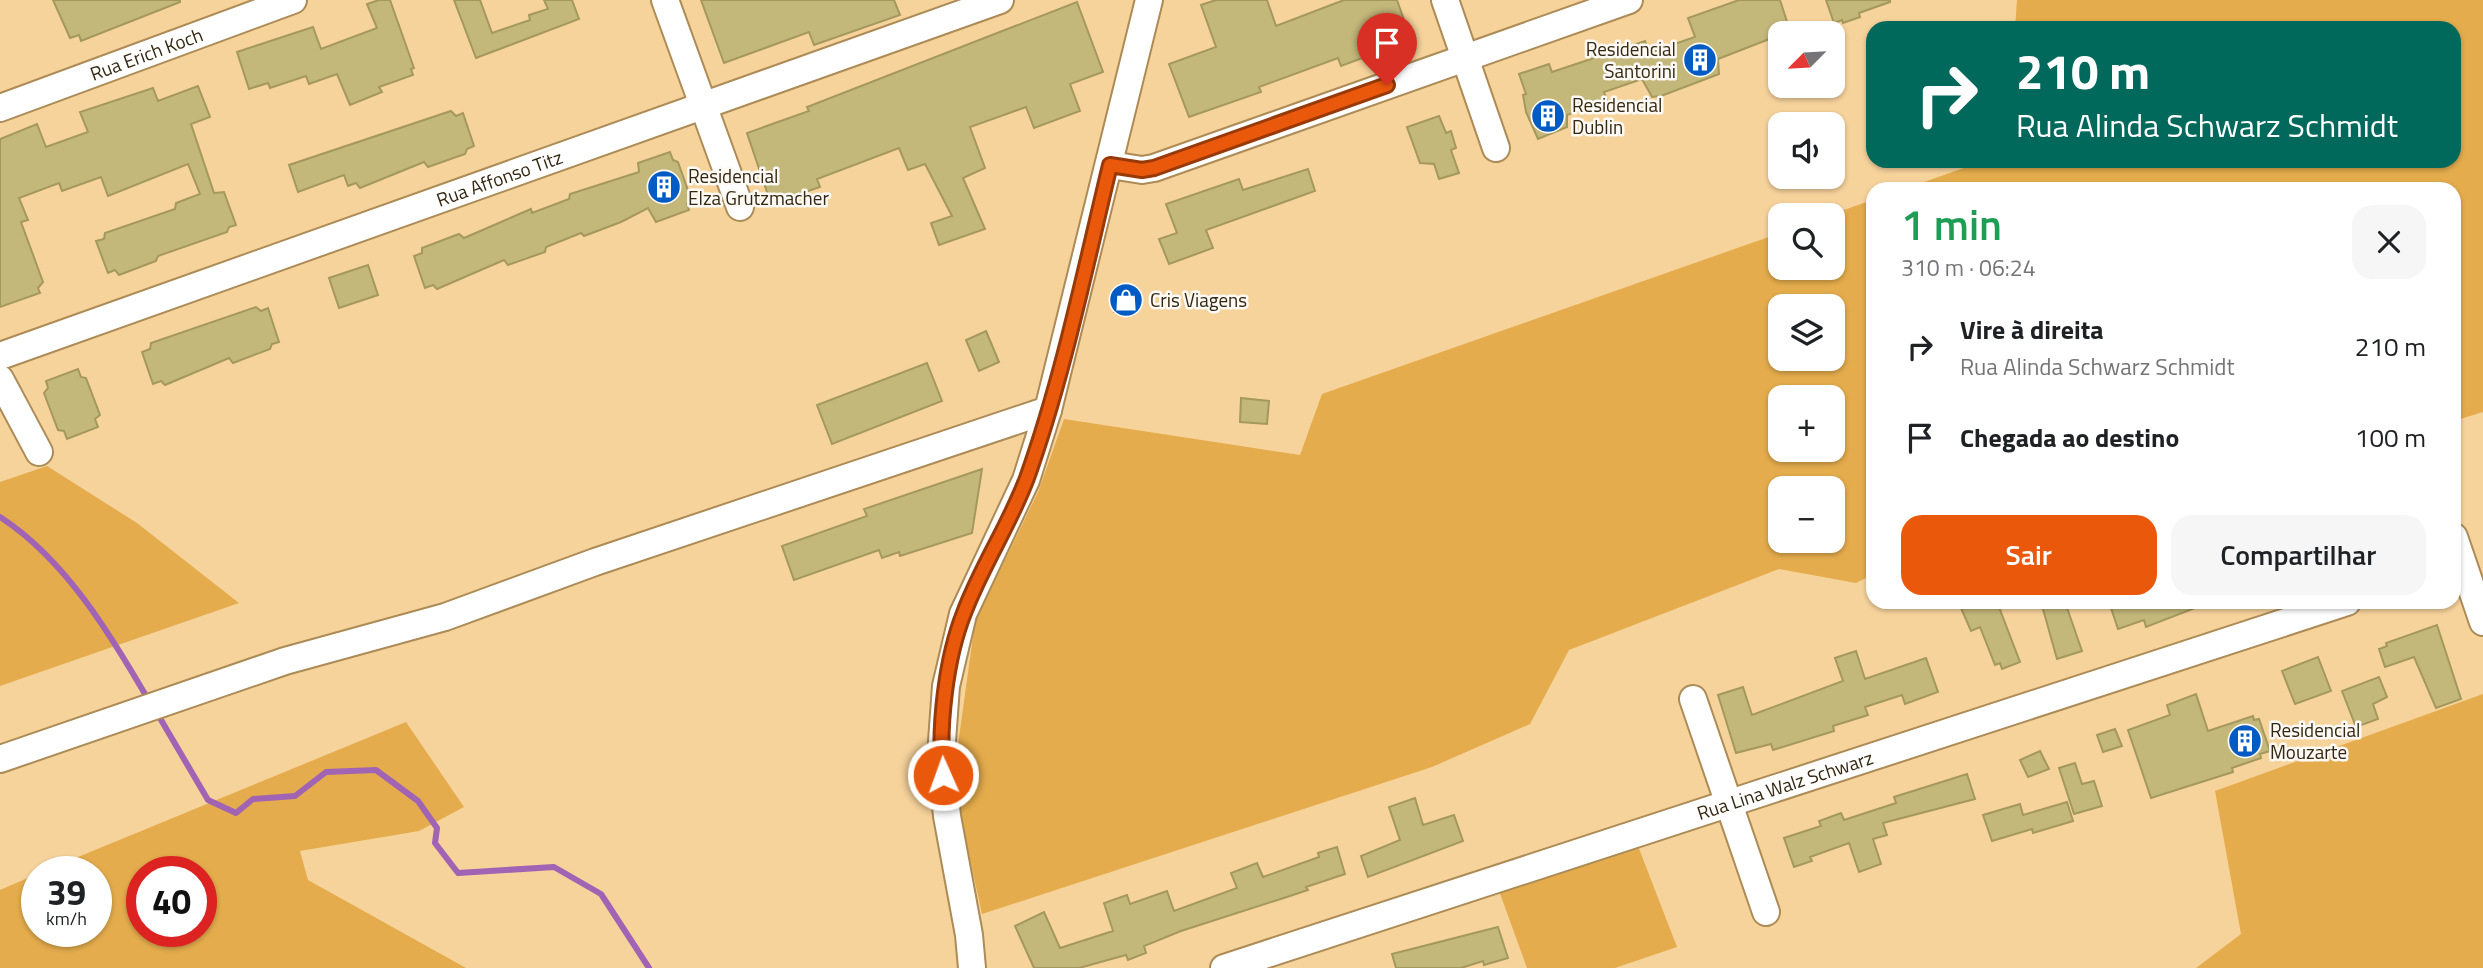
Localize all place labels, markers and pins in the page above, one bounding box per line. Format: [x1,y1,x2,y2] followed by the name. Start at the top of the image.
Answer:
[1357,13,1417,85] pin
[1586,34,1676,85] place label: Residencial Santorini
[1681,41,1719,79] building icon: Residencial Santorini
[1572,90,1662,141] place label: Residencial Dublin
[1529,97,1567,135] building icon: Residencial Dublin
[688,161,829,212] place label: Residencial Elza Grutzmacher
[645,168,683,206] building icon: Residencial Elza Grutzmacher
[1107,281,1145,319] shop icon: Cris Viagens
[1150,285,1247,314] place label: Cris Viagens
[2270,715,2360,766] place label: Residencial Mouzarte
[2226,722,2264,760] building icon: Residencial Mouzarte

